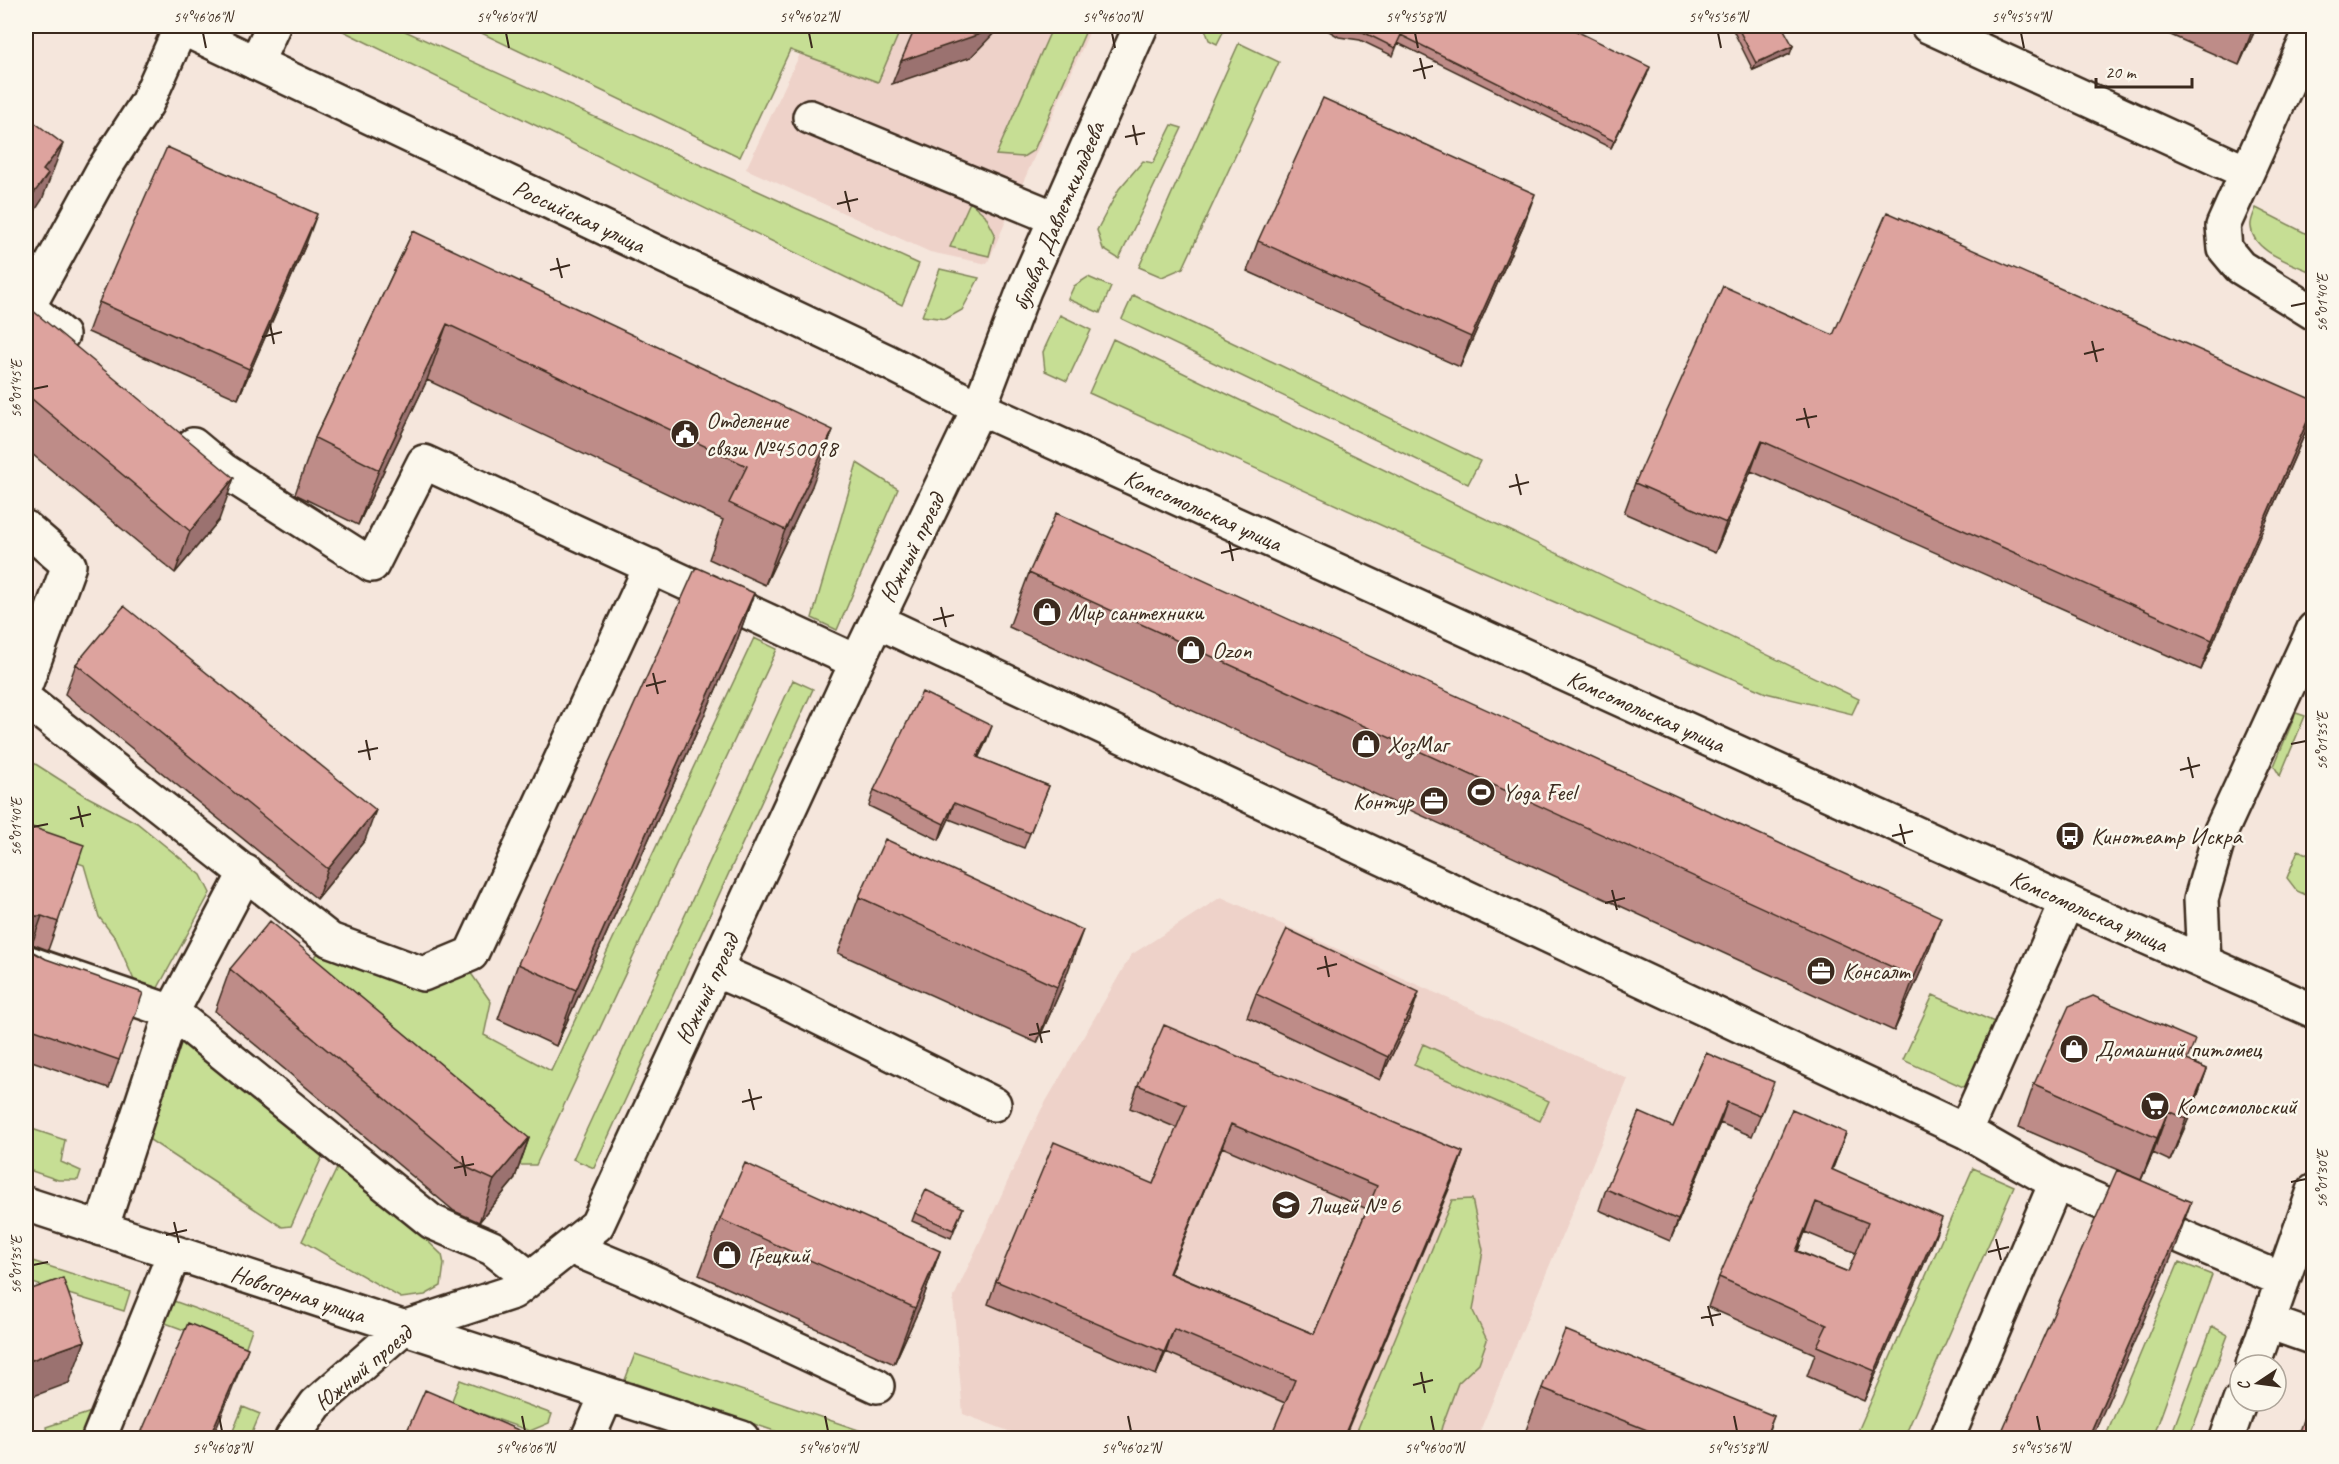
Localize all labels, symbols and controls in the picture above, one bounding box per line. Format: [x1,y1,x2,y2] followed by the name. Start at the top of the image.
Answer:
[173,8,236,27] text: 54°46'06"N
[476,8,539,27] text: 54°46'04"N
[779,8,842,27] text: 54°46'02"N
[1082,8,1145,27] text: 54°46'00"N
[1385,8,1448,27] text: 54°45'58"N
[1688,8,1751,27] text: 54°45'56"N
[1991,8,2054,27] text: 54°45'54"N
[2096,51,2192,89] scale bar
[2105,61,2138,83] text: 20 m
[1005,116,1112,315] street label: бульвар Давлеткильдеева
[508,172,651,260] street label: Российская улица
[2313,272,2332,332] text: 56°01'40"E
[7,358,26,418] text: 56°01'45"E
[706,405,839,463] place label: Отделение связи №450098
[669,418,701,450] public building icon: Отделение связи №450098
[1120,462,1288,559] street label: Комсомольская улица
[873,486,952,608] street label: Южный проезд
[1031,596,1063,628] shop icon: Мир сантехники
[1068,597,1205,627] place label: Мир сантехники
[1175,634,1207,666] shop icon: Ozon
[1212,635,1252,665] place label: Ozon
[1563,663,1731,760] street label: Комсомольская улица
[2313,710,2332,770] text: 56°01'35"E
[1350,728,1382,760] shop icon: ХозМаг
[1387,729,1451,760] place label: ХозМаг
[1465,776,1497,808] sports icon: Yoga Feel
[1502,777,1580,807] place label: Yoga Feel
[1418,785,1450,817] office icon: Контур
[1353,786,1415,816] place label: Контур
[7,796,26,856] text: 56°01'40"E
[2054,820,2086,852] bus stop icon: Кинотеатр Искра
[2091,821,2243,851] place label: Кинотеатр Искра
[2006,863,2174,960] street label: Комсомольская улица
[668,927,747,1049] street label: Южный проезд
[1805,955,1837,987] office icon: Консалт
[1842,956,1911,986] place label: Консалт
[2058,1033,2090,1065] shop icon: Домашний питомец
[2095,1034,2263,1064] place label: Домашний питомец
[2139,1090,2171,1122] supermarket icon: Комсомольский
[2176,1091,2299,1121] place label: Комсомольский
[2313,1148,2332,1208] text: 56°01'30"E
[1270,1189,1302,1221] school or university icon: Лицей № 6
[1307,1190,1402,1220] place label: Лицей № 6
[7,1234,26,1294] text: 56°01'35"E
[711,1239,743,1271] shop icon: Грецкий
[748,1240,812,1270] place label: Грецкий
[227,1258,370,1330] street label: Новогорная улица
[308,1317,420,1417] street label: Южный проезд
[2228,1353,2288,1413] north arrow
[2233,1378,2255,1392] text: С
[192,1439,255,1458] text: 54°46'08"N
[495,1439,558,1458] text: 54°46'06"N
[798,1439,861,1458] text: 54°46'04"N
[1101,1439,1164,1458] text: 54°46'02"N
[1404,1439,1467,1458] text: 54°46'00"N
[1707,1439,1770,1458] text: 54°45'58"N
[2010,1439,2073,1458] text: 54°45'56"N

